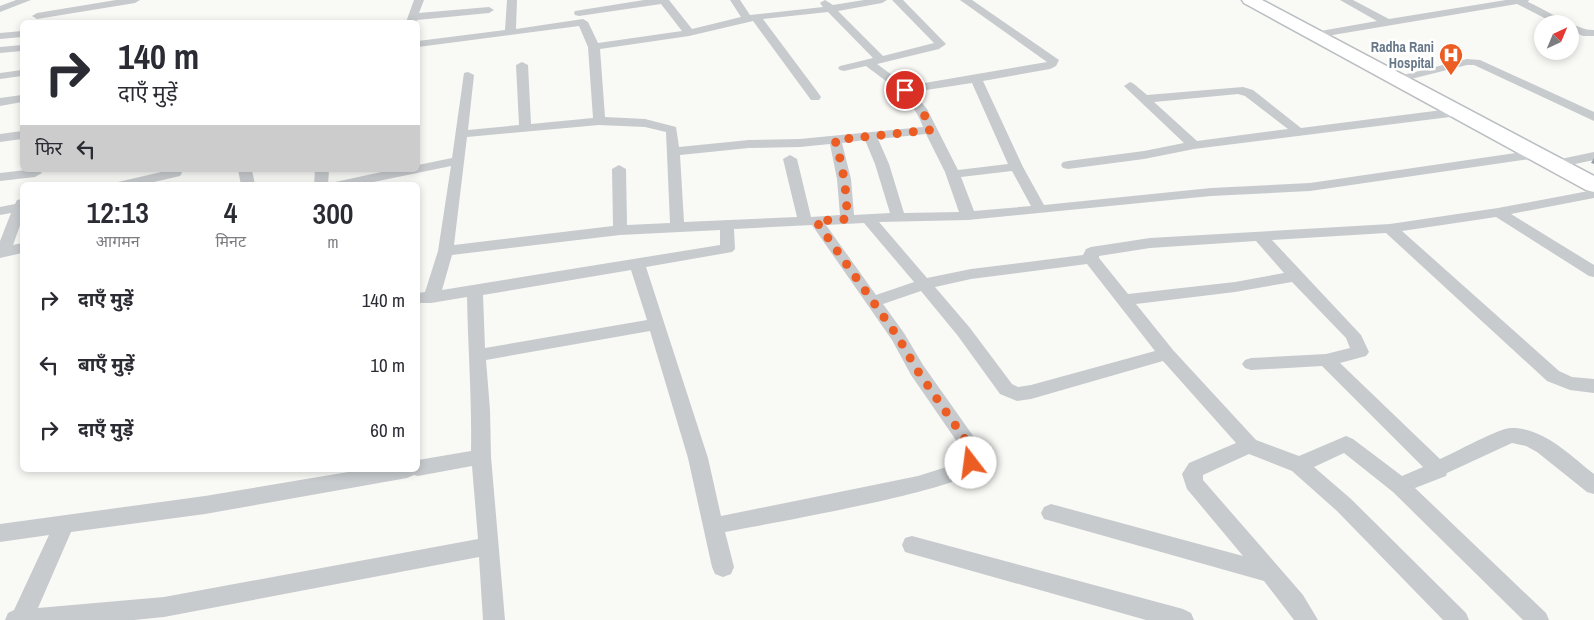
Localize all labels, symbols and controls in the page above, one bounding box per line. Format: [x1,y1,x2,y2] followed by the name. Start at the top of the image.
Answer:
[1534,15,1579,60] north arrow
[1534,15,1579,60] map controls
[118,33,199,80] text: 140 m
[1371,38,1434,72] place label: Radha Rani Hospital
[35,40,100,105] icon: right
[1438,42,1464,76] hospital icon: Radha Rani Hospital
[884,69,926,111] pin
[891,76,919,104] icon: arrive
[118,78,178,108] text: दाएँ मुड़ें
[35,135,62,161] text: फिर
[72,135,100,163] icon: left
[86,192,149,232] text: 12:13
[224,192,238,232] text: 4
[312,193,354,233] text: 300
[96,230,140,252] text: आगमन
[215,230,246,252] text: मिनट
[328,231,338,253] text: m
[35,286,63,314] icon: right
[78,286,133,312] text: दाएँ मुड़ें
[362,287,405,313] text: 140 m
[35,351,63,379] icon: left
[78,351,134,377] text: बाएँ मुड़ें
[370,352,405,378] text: 10 m
[35,416,63,444] icon: right
[78,416,133,442] text: दाएँ मुड़ें
[370,417,405,443] text: 60 m
[944,436,996,488] position arrow

